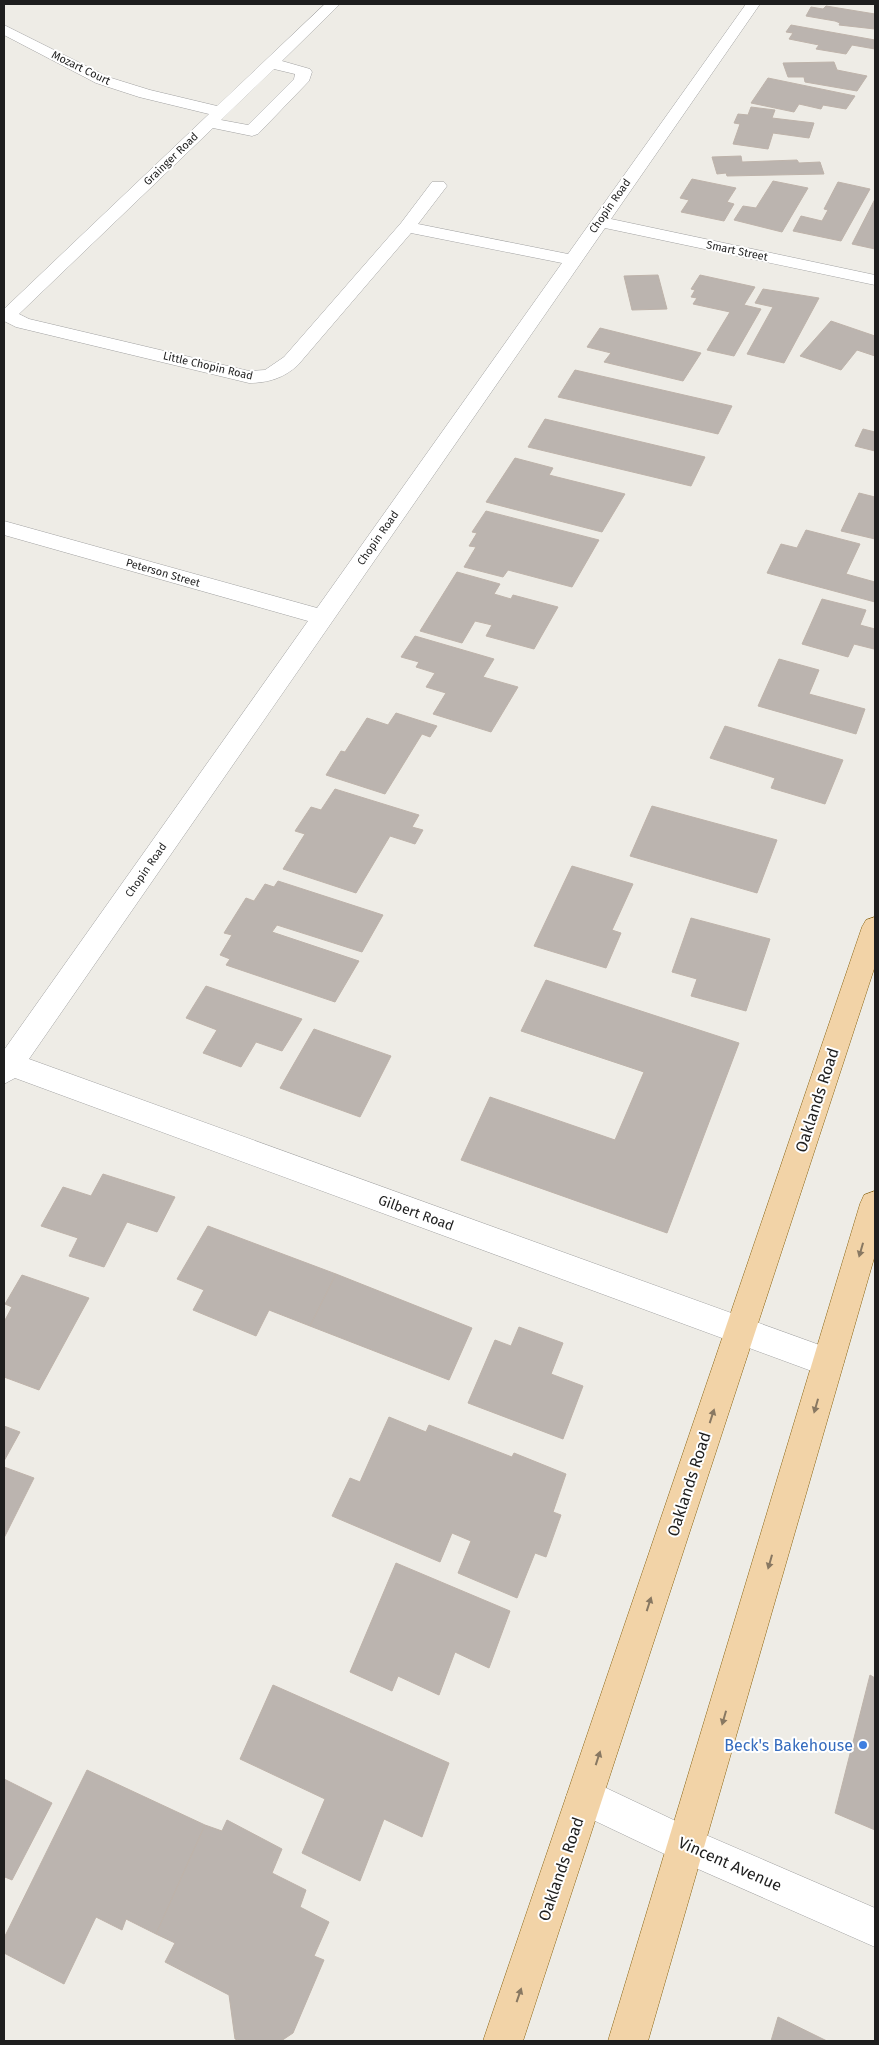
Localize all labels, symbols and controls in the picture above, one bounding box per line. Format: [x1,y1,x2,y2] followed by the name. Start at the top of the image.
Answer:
[50,48,112,88] street label: Mozart Court
[141,130,201,188] street label: Grainger Road
[587,176,633,236] street label: Chopin Road
[705,238,769,264] street label: Smart Street
[162,349,254,383] street label: Little Chopin Road
[355,508,401,568] street label: Chopin Road
[124,556,202,590] street label: Peterson Street
[123,840,169,900] street label: Chopin Road
[791,1045,843,1155] street label: Oaklands Road
[376,1191,456,1235] street label: Gilbert Road
[857,1243,865,1258] one-way arrow
[811,1399,819,1414] one-way arrow
[709,1409,716,1424] one-way arrow
[663,1429,715,1539] street label: Oaklands Road
[765,1555,773,1570] one-way arrow
[646,1596,654,1611] one-way arrow
[719,1711,727,1726] one-way arrow
[724,1736,853,1755] place label: Beck's Bakehouse
[857,1739,869,1751] marker: Beck's Bakehouse
[594,1750,602,1765] one-way arrow
[534,1815,588,1923] street label: Oaklands Road
[675,1833,785,1895] street label: Vincent Avenue
[515,1987,523,2002] one-way arrow

